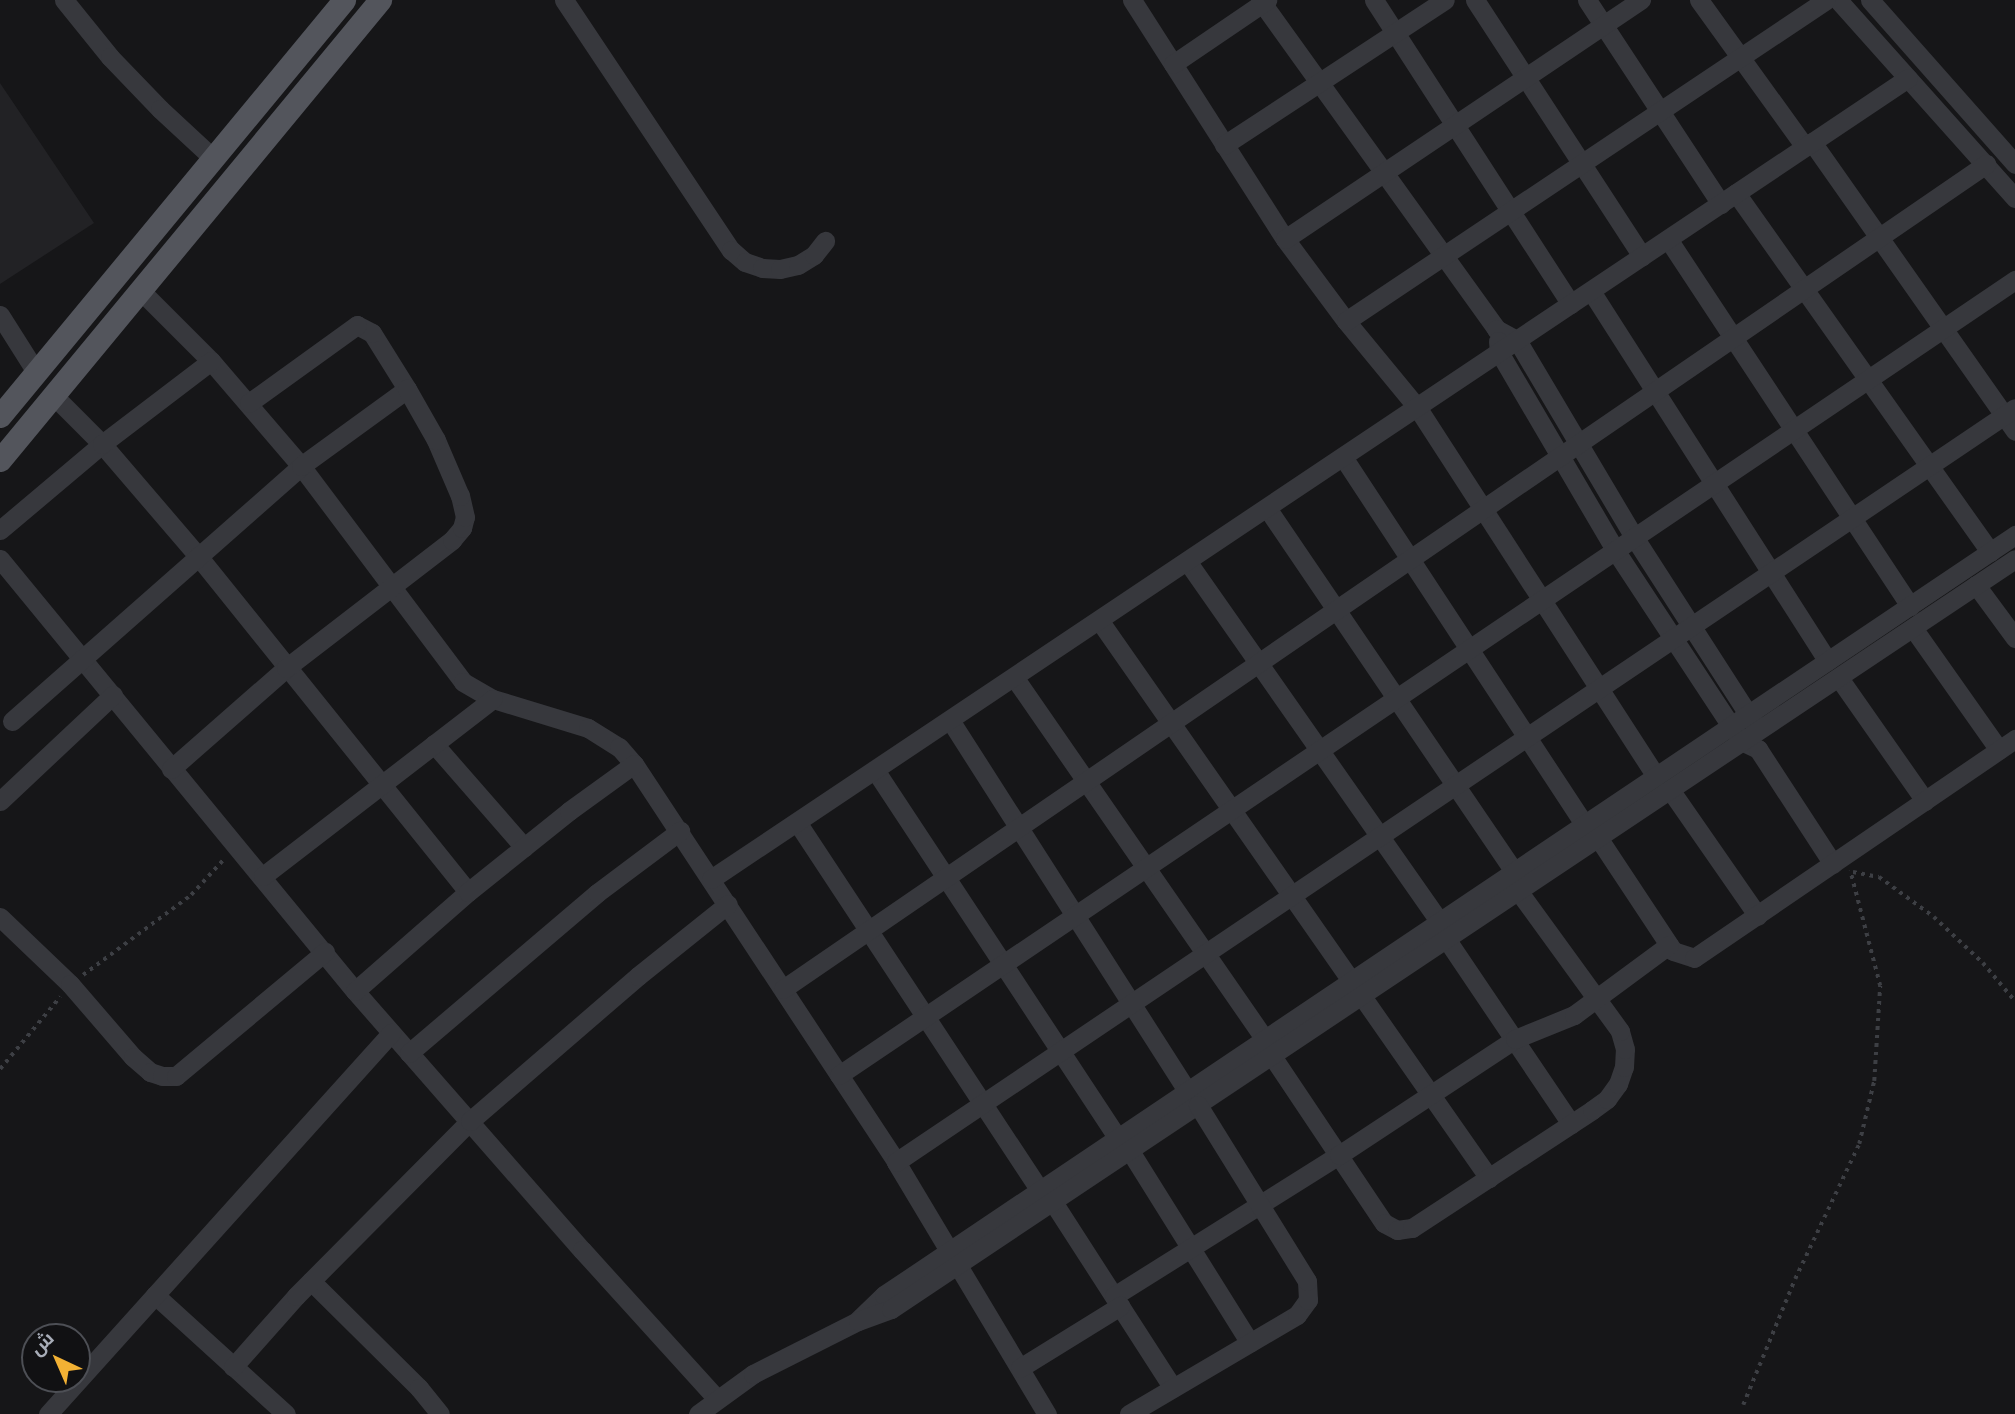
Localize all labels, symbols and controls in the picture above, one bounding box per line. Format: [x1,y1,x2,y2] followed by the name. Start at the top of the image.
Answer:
[21,1323,91,1393] north arrow
[26,1327,59,1361] text: ش

